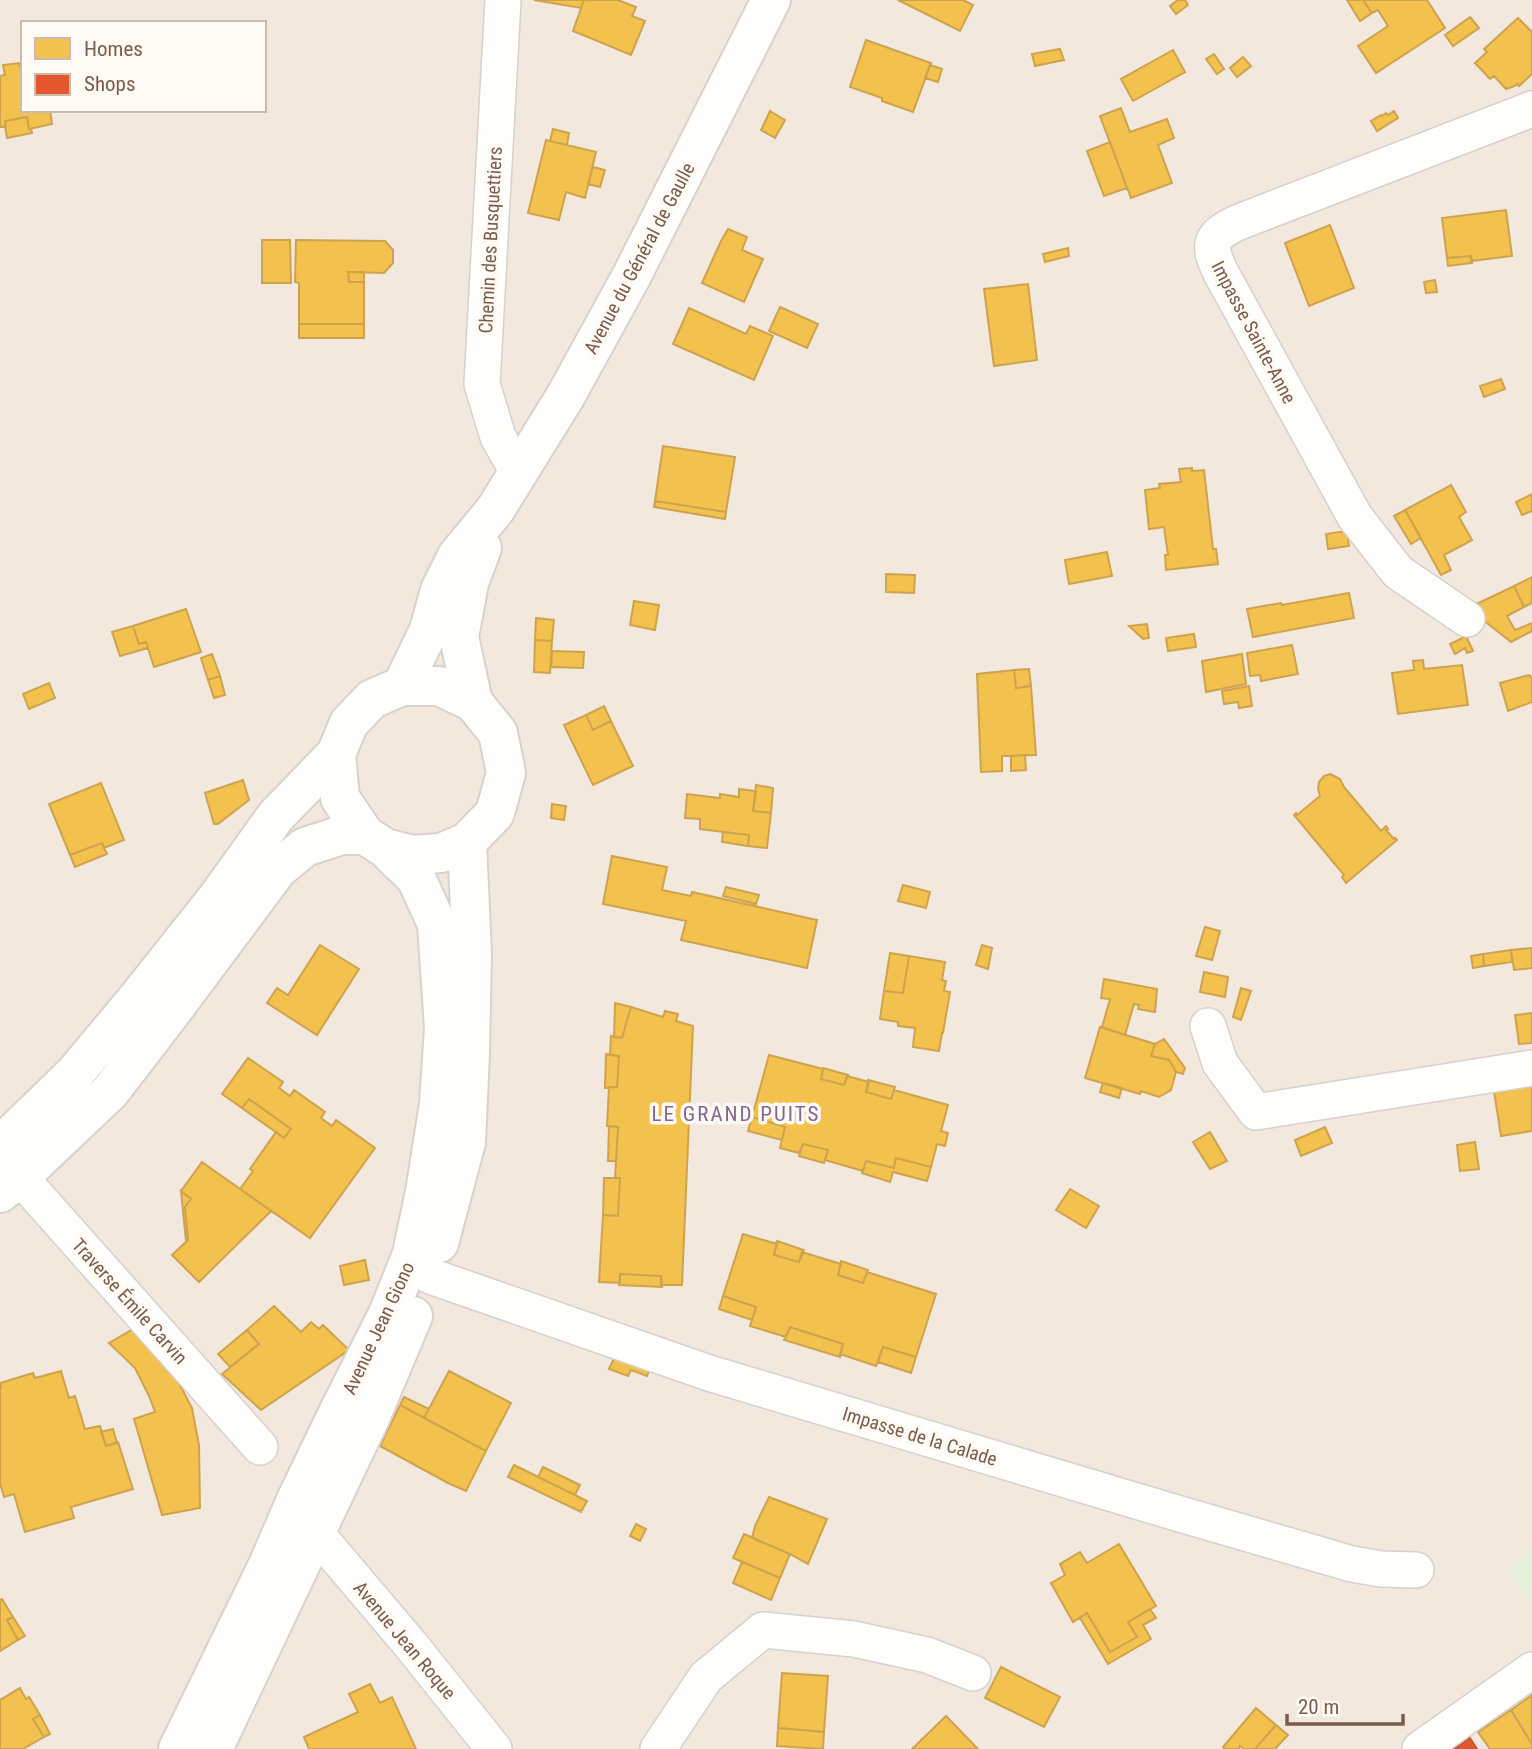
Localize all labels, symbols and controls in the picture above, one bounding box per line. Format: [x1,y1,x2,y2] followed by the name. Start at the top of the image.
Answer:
[21,21,266,112] legend
[84,37,143,61] text: Homes
[84,72,136,96] text: Shops
[474,146,507,334] street label: Chemin des Busquettiers
[579,159,700,358] street label: Avenue du Général de Gaulle
[1206,257,1301,408] street label: Impasse Sainte-Anne
[652,1102,820,1126] district label: LE GRAND PUITS
[67,1234,192,1369] street label: Traverse Émile Carvin
[338,1258,419,1398] street label: Avenue Jean Giono
[840,1402,1000,1471] street label: Impasse de la Calade
[349,1577,461,1704] street label: Avenue Jean Roque
[1287,1682,1402,1726] scale bar
[1298,1695,1339,1719] text: 20 m

